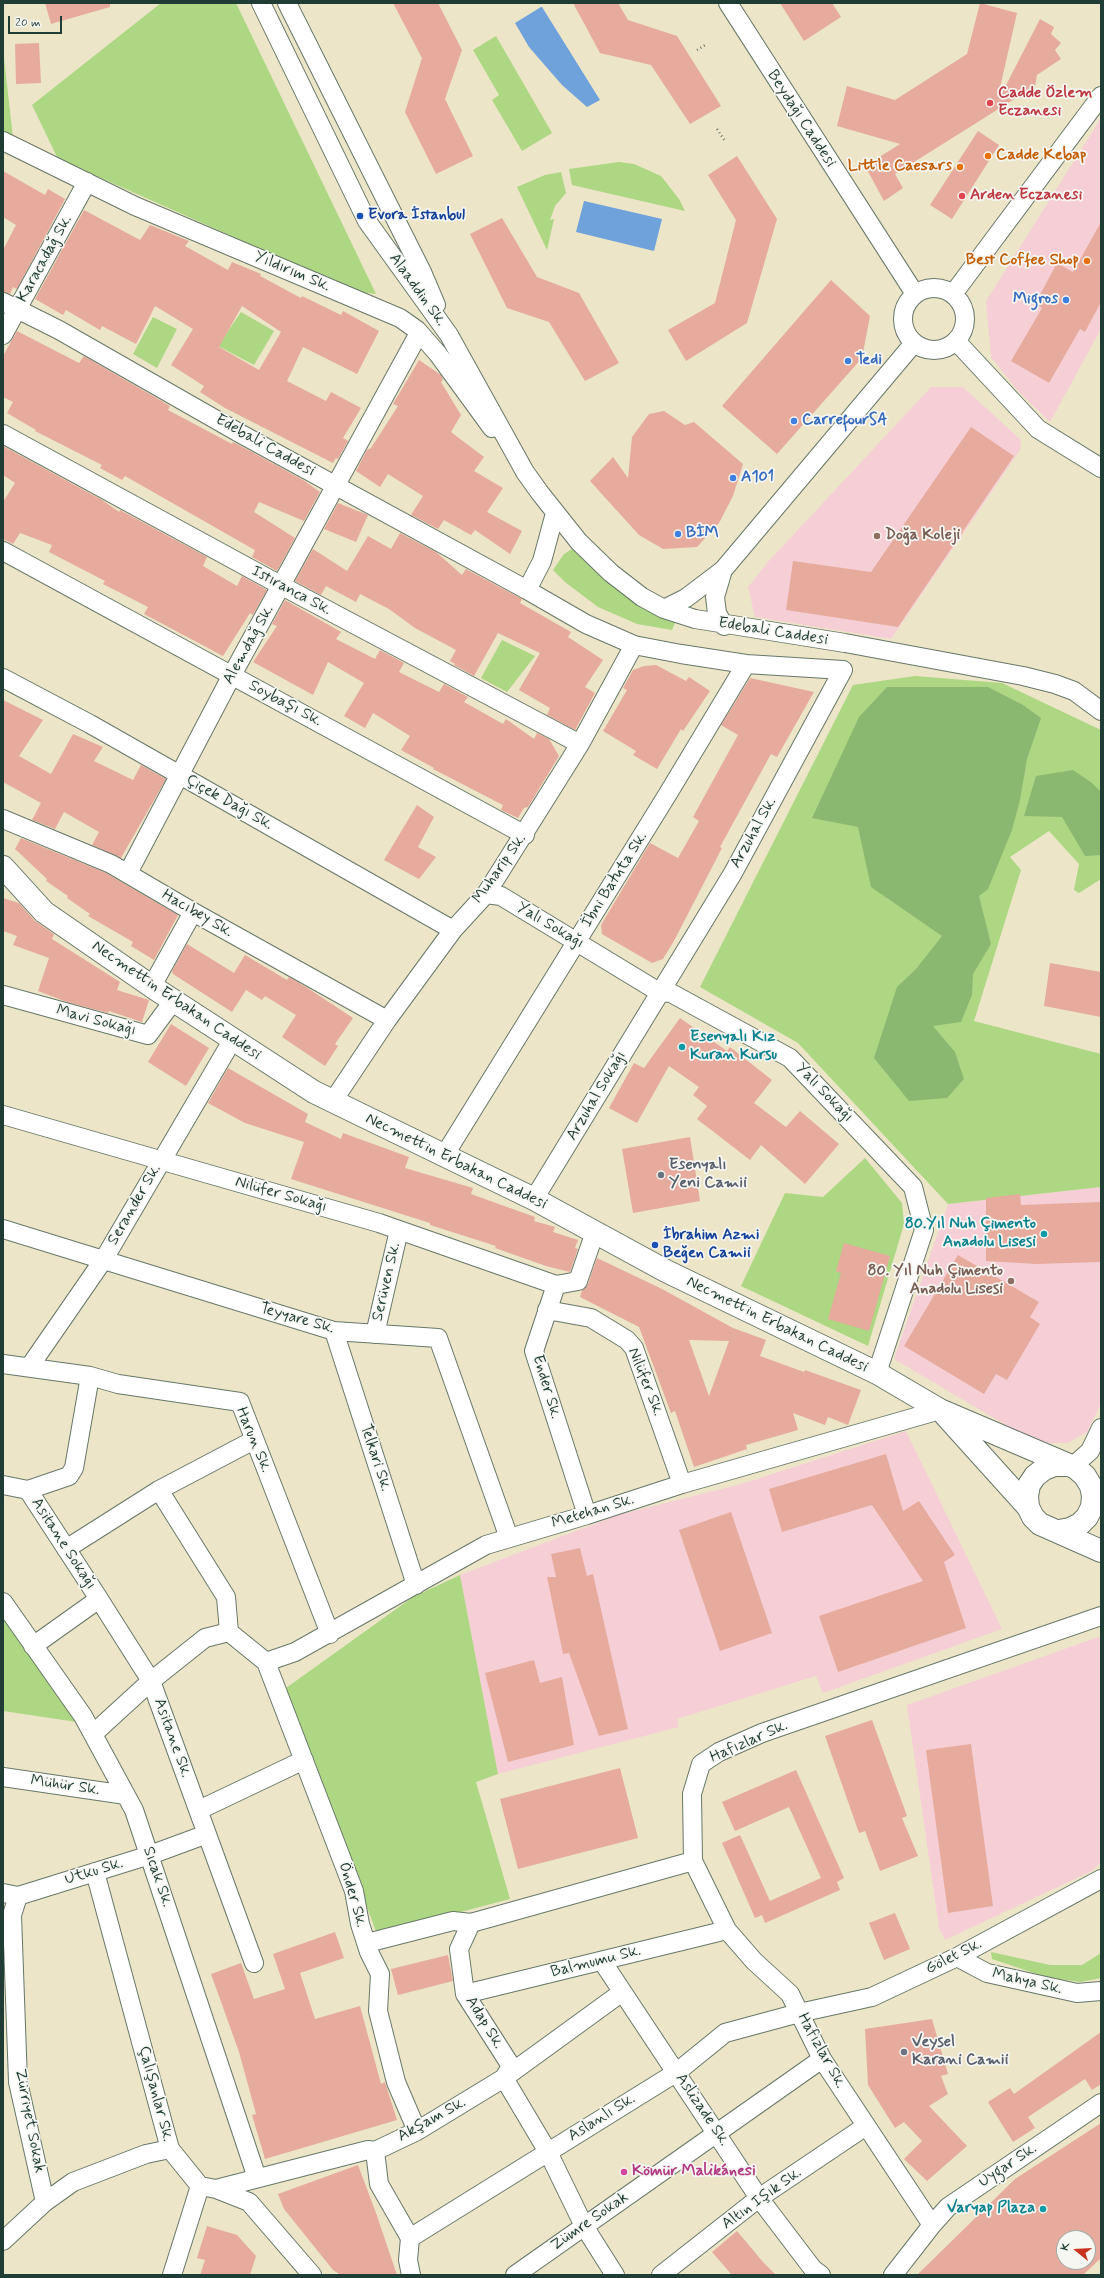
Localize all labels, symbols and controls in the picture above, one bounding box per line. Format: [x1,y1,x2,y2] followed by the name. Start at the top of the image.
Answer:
[10,8,64,34] scale bar
[15,15,41,31] text: 20 m
[762,67,840,171] street label: Beydağı Caddesi
[998,84,1092,122] place label: Cadde Özlem Eczanesi
[985,98,995,108] marker: Cadde Özlem Eczanesi
[996,146,1086,166] place label: Cadde Kebap
[983,151,993,161] marker: Cadde Kebap
[848,157,952,177] place label: Little Caesars
[955,162,965,172] marker: Little Caesars
[970,186,1082,206] place label: Arden Eczanesi
[957,191,967,201] marker: Arden Eczanesi
[368,206,465,226] place label: Evora İstanbul
[355,211,365,221] marker: Evora İstanbul
[13,212,77,306] street label: Karacadağ Sk.
[251,247,333,297] street label: Yıldırım Sk.
[384,250,450,330] street label: Alaaddin Sk.
[966,251,1079,271] place label: Best Coffee Shop
[1082,256,1092,266] marker: Best Coffee Shop
[1013,290,1058,310] place label: Migros
[1061,295,1071,305] marker: Migros
[856,351,882,371] place label: Tedi
[843,356,853,366] marker: Tedi
[212,411,318,481] street label: Edebali Caddesi
[802,411,887,431] place label: CarrefourSA
[789,416,799,426] marker: CarrefourSA
[741,468,774,488] place label: A101
[728,473,738,483] marker: A101
[686,524,719,544] place label: BİM
[885,526,960,546] place label: Doğa Koleji
[673,529,683,539] marker: BİM
[872,531,882,541] marker: Doğa Koleji
[248,562,334,620] street label: Istıranca Sk.
[219,602,279,688] street label: Alemdağ Sk.
[717,614,829,650] street label: Edebali Caddesi
[245,677,325,731] street label: Soybaşı Sk.
[182,771,276,835] street label: Çiçek Dağı Sk.
[727,794,781,872] street label: Arzuhal Sk.
[578,829,652,931] street label: İbni Batuta Sk.
[469,830,531,908] street label: Muharip Sk.
[158,886,236,942] street label: Hacıbey Sk.
[513,898,587,954] street label: Yalı Sokağı
[88,937,264,1065] street label: Necmettin Erbakan Caddesi
[54,1001,138,1041] street label: Mavi Sokağı
[690,1028,777,1066] place label: Esenyalı Kız Kuran Kursu
[677,1042,687,1052] marker: Esenyalı Kız Kuran Kursu
[563,1048,631,1144] street label: Arzuhal Sokağı
[791,1059,857,1127] street label: Yalı Sokağı
[362,1110,550,1214] street label: Necmettin Erbakan Caddesi
[669,1156,747,1194] place label: Esenyalı Yeni Camii
[104,1161,166,1249] street label: Serander Sk.
[656,1170,666,1180] marker: Esenyalı Yeni Camii
[233,1173,329,1217] street label: Nilüfer Sokağı
[905,1215,1036,1253] place label: 80.Yıl Nuh Çimento Anadolu Lisesi
[663,1226,760,1264] place label: İbrahim Azmi Beğen Camii
[1039,1229,1049,1239] marker: 80.Yıl Nuh Çimento Anadolu Lisesi
[650,1240,660,1250] marker: İbrahim Azmi Beğen Camii
[369,1241,405,1323] street label: Serüven Sk.
[867,1262,1003,1300] place label: 80. Yıl Nuh Çimento Anadolu Lisesi
[683,1273,871,1377] street label: Necmettin Erbakan Caddesi
[1006,1276,1016,1286] marker: 80. Yıl Nuh Çimento Anadolu Lisesi
[258,1299,336,1339] street label: Teyyare Sk.
[623,1345,667,1419] street label: Nilüfer Sk.
[527,1353,565,1421] street label: Ender Sk.
[231,1405,275,1475] street label: Harun Sk.
[355,1422,395,1494] street label: Telkari Sk.
[549,1490,637,1534] street label: Metehan Sk.
[26,1495,100,1593] street label: Asitane Sokağı
[149,1696,195,1780] street label: Asitane Sk.
[707,1716,791,1768] street label: Hafızlar Sk.
[29,1772,101,1800] street label: Mühür Sk.
[138,1844,176,1910] street label: Sıcak Sk.
[63,1854,125,1890] street label: Utku Sk.
[334,1860,370,1930] street label: Önder Sk.
[923,1935,985,1979] street label: Gölet Sk.
[549,1942,643,1982] street label: Balmumu Sk.
[990,1965,1064,1999] street label: Mahya Sk.
[460,1993,508,2053] street label: Adap Sk.
[792,2010,850,2092] street label: Hafızlar Sk.
[912,2033,1009,2071] place label: Veysel Karani Camii
[133,2044,177,2144] street label: Çalışanlar Sk.
[899,2047,909,2057] marker: Veysel Karani Camii
[10,2067,48,2175] street label: Zürriyet Sokak
[671,2070,733,2150] street label: Aslizade Sk.
[565,2090,639,2146] street label: Aslanlı Sk.
[394,2093,470,2147] street label: Akşam Sk.
[975,2140,1041,2192] street label: Uygar Sk.
[632,2162,756,2182] place label: Kömür Malikánesi
[718,2164,806,2234] street label: Altın Işık Sk.
[619,2167,629,2177] marker: Kömür Malikánesi
[548,2188,632,2256] street label: Zümre Sokak
[947,2199,1035,2219] place label: Varyap Plaza
[1038,2204,1048,2214] marker: Varyap Plaza
[1056,2230,1096,2270] north arrow
[1058,2241,1073,2252] text: K

